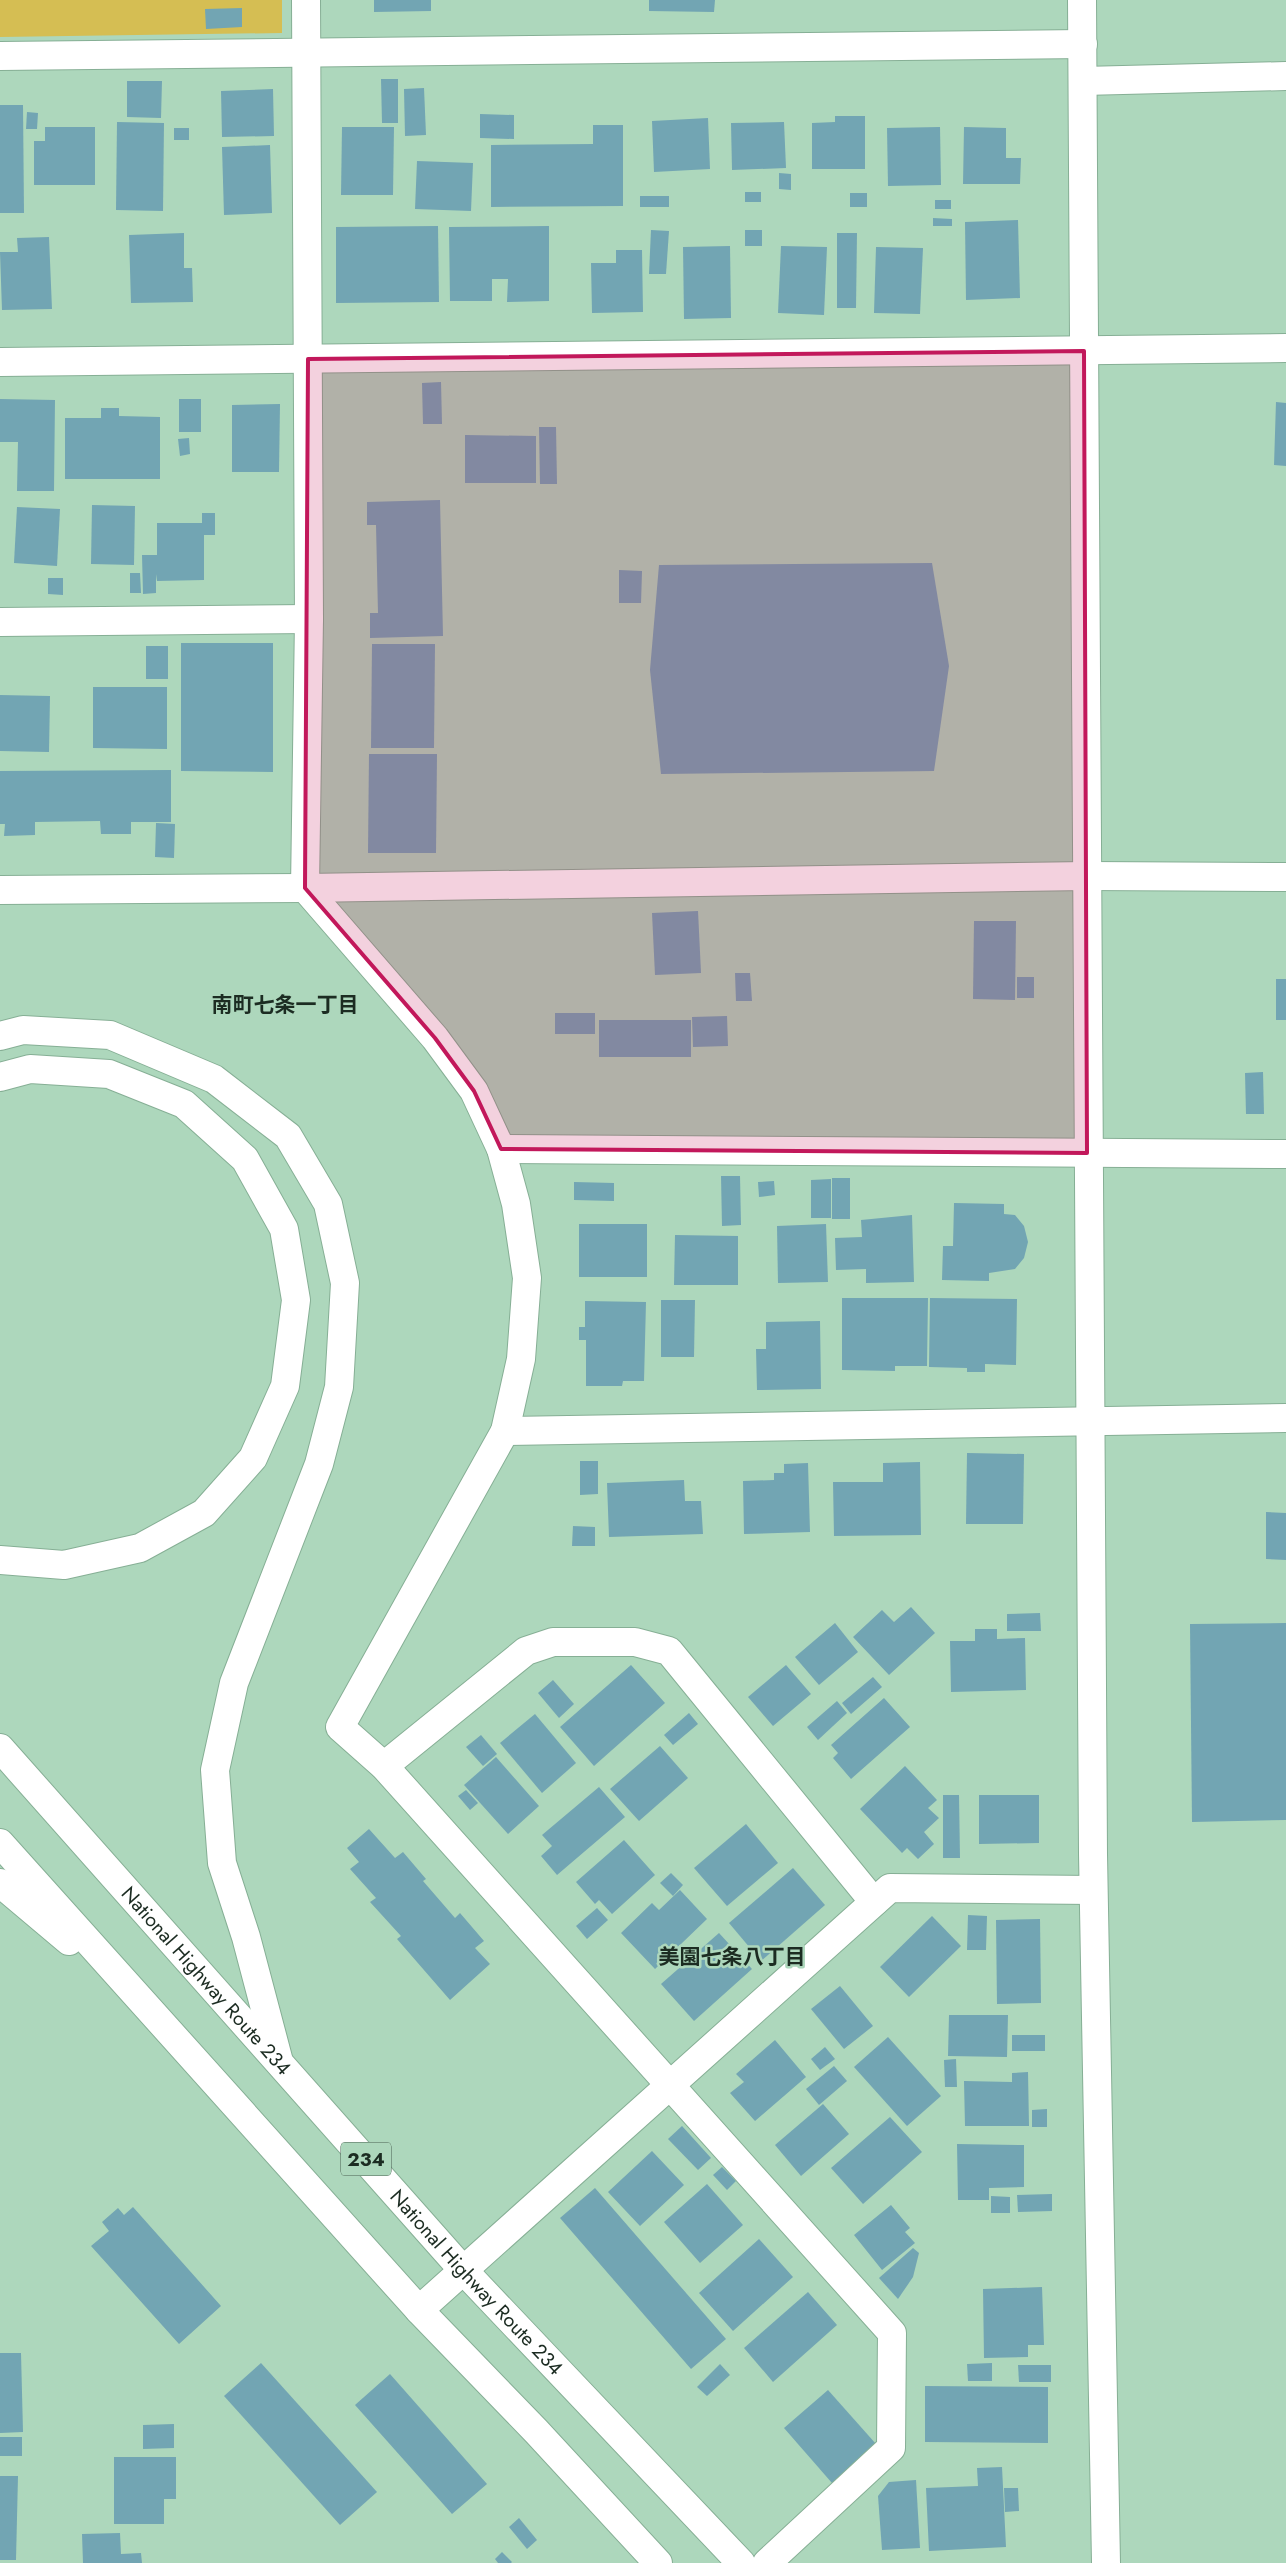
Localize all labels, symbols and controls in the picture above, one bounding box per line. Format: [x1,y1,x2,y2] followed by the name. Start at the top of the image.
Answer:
[212,990,359,1020] district label: 南町七条一丁目
[115,1880,298,2082] street label: National Highway Route 234
[659,1942,806,1972] district label: 美園七条八丁目
[341,2142,391,2176] road number: 234
[383,2183,570,2382] street label: National Highway Route 234

